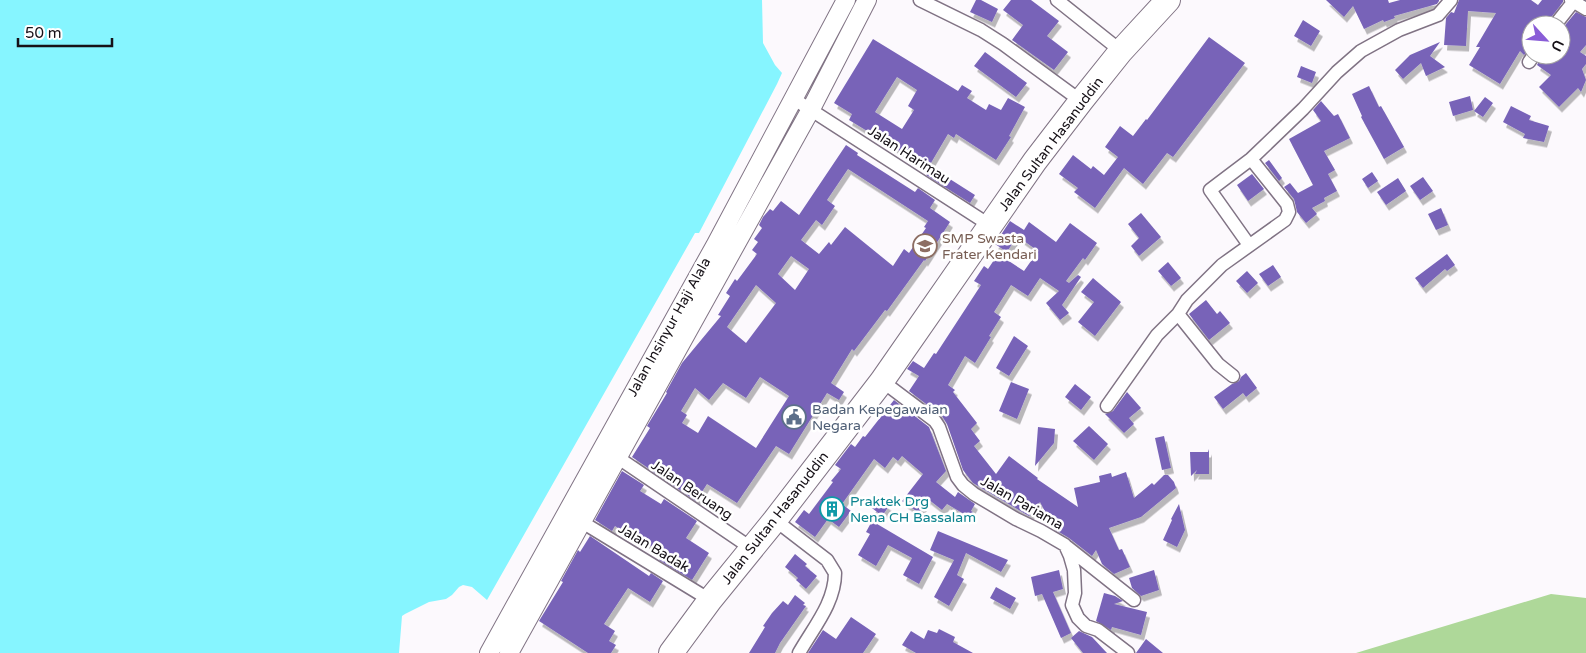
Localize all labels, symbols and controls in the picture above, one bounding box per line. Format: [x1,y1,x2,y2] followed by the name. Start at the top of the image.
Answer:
[18,15,111,47] scale bar
[1521,15,1571,65] north arrow
[25,24,62,42] text: 50 m
[1547,37,1567,54] text: U
[995,74,1107,214] street label: Jalan Sultan Hasanuddin
[865,122,953,188] street label: Jalan Harimau
[942,230,1037,263] place label: SMP Swasta Frater Kendari
[912,233,938,259] school or university icon: SMP Swasta Frater Kendari
[624,255,714,399] street label: Jalan Insinyur Haji Alala
[812,401,948,434] place label: Badan Kepegawaian Negara
[781,404,807,430] public building icon: Badan Kepegawaian Negara
[718,448,832,588] street label: Jalan Sultan Hasanuddin
[648,457,736,523] street label: Jalan Beruang
[978,473,1066,533] street label: Jalan Pariama
[850,493,976,526] place label: Praktek Drg Nena CH Bassalam
[819,496,845,522] building icon: Praktek Drg Nena CH Bassalam
[615,520,693,576] street label: Jalan Badak

